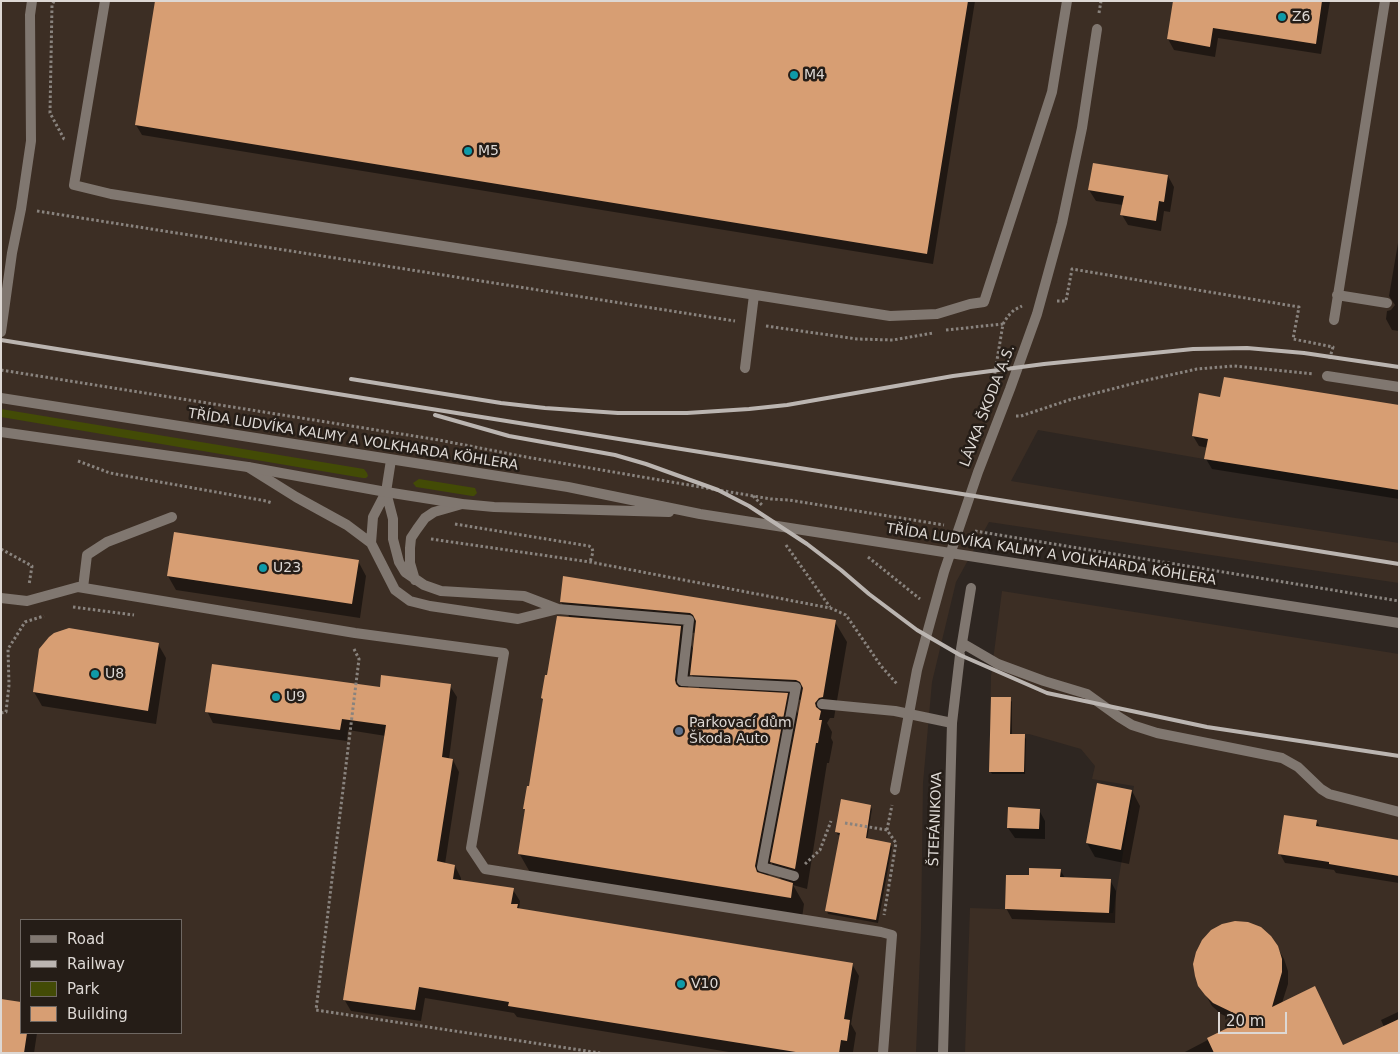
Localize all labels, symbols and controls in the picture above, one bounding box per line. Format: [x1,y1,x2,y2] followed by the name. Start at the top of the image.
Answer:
[1292,9,1310,25] place label: Z6
[1276,11,1288,23] marker: Z6
[804,67,825,83] place label: M4
[788,69,800,81] marker: M4
[478,143,499,159] place label: M5
[462,145,474,157] marker: M5
[957,343,1019,469] street label: LÁVKA ŠKODA A.S.
[187,406,519,474] street label: TŘÍDA LUDVÍKA KALMY A VOLKHARDA KÖHLERA
[885,521,1217,589] street label: TŘÍDA LUDVÍKA KALMY A VOLKHARDA KÖHLERA
[273,560,301,576] place label: U23
[257,562,269,574] marker: U23
[105,666,124,682] place label: U8
[89,668,101,680] marker: U8
[286,689,305,705] place label: U9
[270,691,282,703] marker: U9
[689,715,792,748] place label: Parkovací dům Škoda Auto
[673,725,685,737] marker: Parkovací dům Škoda Auto
[926,771,946,867] street label: ŠTEFÁNIKOVA
[20,919,182,1034] legend
[67,930,105,948] text: Road
[67,955,125,973] text: Railway
[691,976,718,992] place label: V10
[675,978,687,990] marker: V10
[67,980,99,998] text: Park
[1220,1002,1289,1034] scale bar
[67,1005,128,1023] text: Building
[1226,1012,1264,1030] text: 20 m

